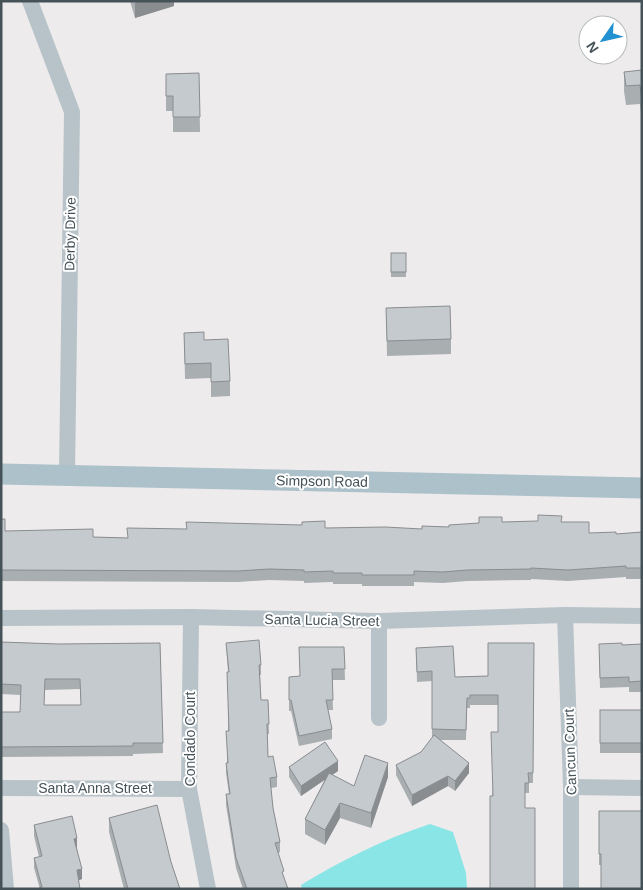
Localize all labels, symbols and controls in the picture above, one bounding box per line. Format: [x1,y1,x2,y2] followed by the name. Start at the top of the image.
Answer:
[578,15,628,65] north arrow
[583,39,602,56] text: N
[61,197,79,271] street label: Derby Drive
[276,472,368,490] street label: Simpson Road
[264,611,380,629] street label: Santa Lucia Street
[182,691,198,786] street label: Condado Court
[560,708,580,795] street label: Cancun Court
[38,780,152,796] street label: Santa Anna Street

